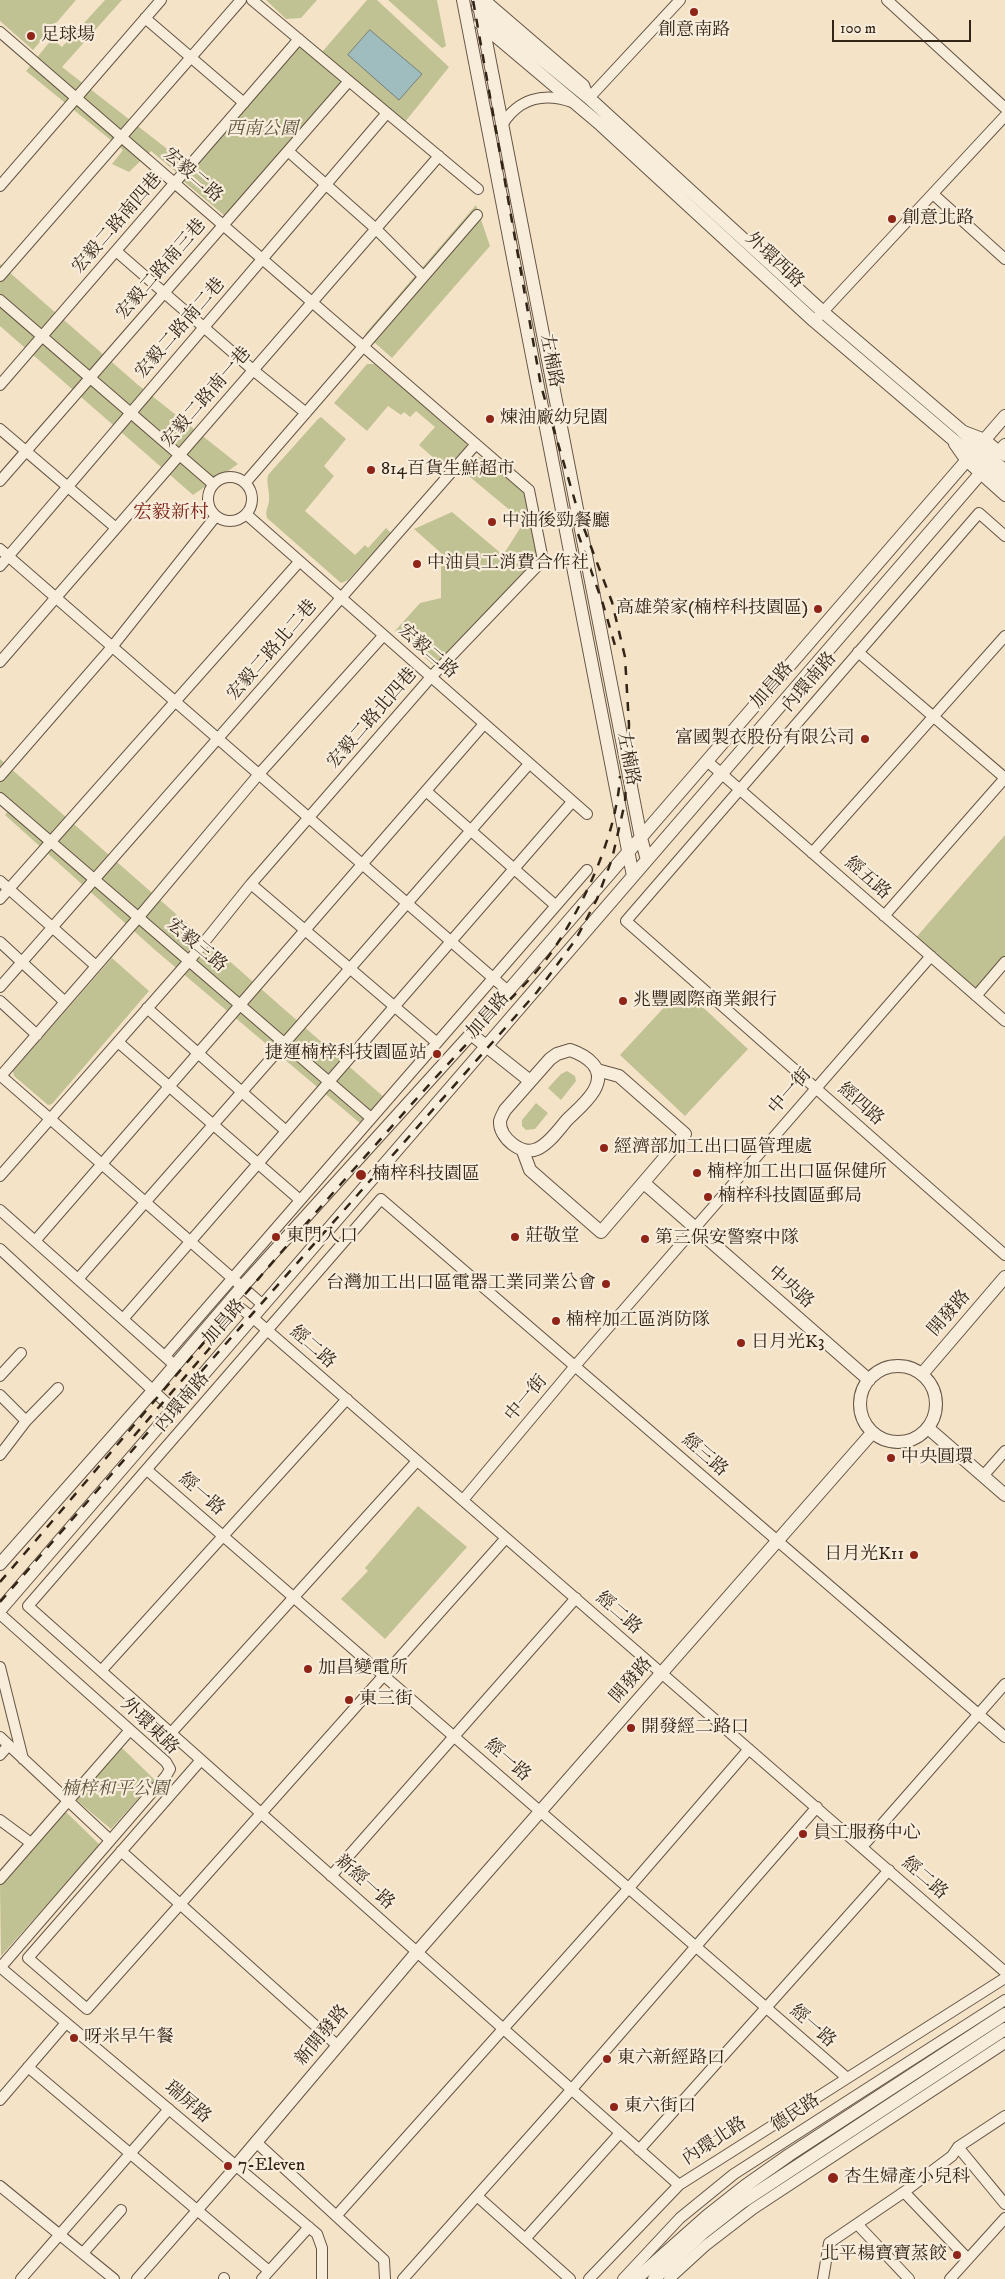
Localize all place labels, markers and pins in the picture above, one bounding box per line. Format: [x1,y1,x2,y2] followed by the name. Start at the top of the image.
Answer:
[688,6,700,18] marker: 創意南路
[658,20,730,42] place label: 創意南路
[41,25,95,47] place label: 足球場
[25,30,37,42] marker: 足球場
[902,208,974,230] place label: 創意北路
[886,213,898,225] marker: 創意北路
[500,408,608,430] place label: 煉油廠幼兒園
[484,413,496,425] marker: 煉油廠幼兒園
[381,459,515,481] place label: 814百貨生鮮超市
[365,464,377,476] marker: 814百貨生鮮超市
[502,511,610,533] place label: 中油後勁餐廳
[486,516,498,528] marker: 中油後勁餐廳
[427,553,589,575] place label: 中油員工消費合作社
[411,558,423,570] marker: 中油員工消費合作社
[616,598,808,620] place label: 高雄榮家(楠梓科技園區)
[812,603,824,615] marker: 高雄榮家(楠梓科技園區)
[675,728,855,750] place label: 富國製衣股份有限公司
[859,733,871,745] marker: 富國製衣股份有限公司
[633,990,777,1012] place label: 兆豐國際商業銀行
[617,995,629,1007] marker: 兆豐國際商業銀行
[265,1043,427,1065] place label: 捷運楠梓科技園區站
[431,1048,443,1060] marker: 捷運楠梓科技園區站
[614,1137,812,1159] place label: 經濟部加工出口區管理處
[598,1142,610,1154] marker: 經濟部加工出口區管理處
[707,1162,887,1184] place label: 楠梓加工出口區保健所
[372,1164,480,1186] place label: 楠梓科技園區
[691,1167,703,1179] marker: 楠梓加工出口區保健所
[354,1168,368,1182] marker: 楠梓科技園區
[718,1186,862,1208] place label: 楠梓科技園區郵局
[702,1191,714,1203] marker: 楠梓科技園區郵局
[286,1226,358,1248] place label: 東門入口
[525,1226,579,1248] place label: 莊敬堂
[655,1228,799,1250] place label: 第三保安警察中隊
[270,1231,282,1243] marker: 東門入口
[509,1231,521,1243] marker: 莊敬堂
[639,1233,651,1245] marker: 第三保安警察中隊
[326,1273,596,1295] place label: 台灣加工出口區電器工業同業公會
[600,1278,612,1290] marker: 台灣加工出口區電器工業同業公會
[566,1310,710,1332] place label: 楠梓加工區消防隊
[550,1315,562,1327] marker: 楠梓加工區消防隊
[751,1332,824,1354] place label: 日月光K3
[735,1337,747,1349] marker: 日月光K3
[901,1447,973,1469] place label: 中央圓環
[885,1452,897,1464] marker: 中央圓環
[824,1544,904,1566] place label: 日月光K11
[908,1549,920,1561] marker: 日月光K11
[318,1658,408,1680] place label: 加昌變電所
[302,1663,314,1675] marker: 加昌變電所
[359,1689,413,1711] place label: 東三街
[343,1694,355,1706] marker: 東三街
[641,1717,749,1739] place label: 開發經二路口
[625,1722,637,1734] marker: 開發經二路口
[813,1823,921,1845] place label: 員工服務中心
[797,1828,809,1840] marker: 員工服務中心
[84,2027,174,2049] place label: 呀米早午餐
[68,2032,80,2044] marker: 呀米早午餐
[617,2048,725,2070] place label: 東六新經路口
[601,2053,613,2065] marker: 東六新經路口
[624,2096,696,2118] place label: 東六街口
[608,2101,620,2113] marker: 東六街口
[238,2155,305,2177] place label: 7-Eleven
[222,2160,234,2172] marker: 7-Eleven
[844,2167,970,2189] place label: 杏生婦產小兒科
[826,2171,840,2185] marker: 杏生婦產小兒科
[821,2244,947,2266] place label: 北平楊寶寶蒸餃
[951,2249,963,2261] marker: 北平楊寶寶蒸餃

